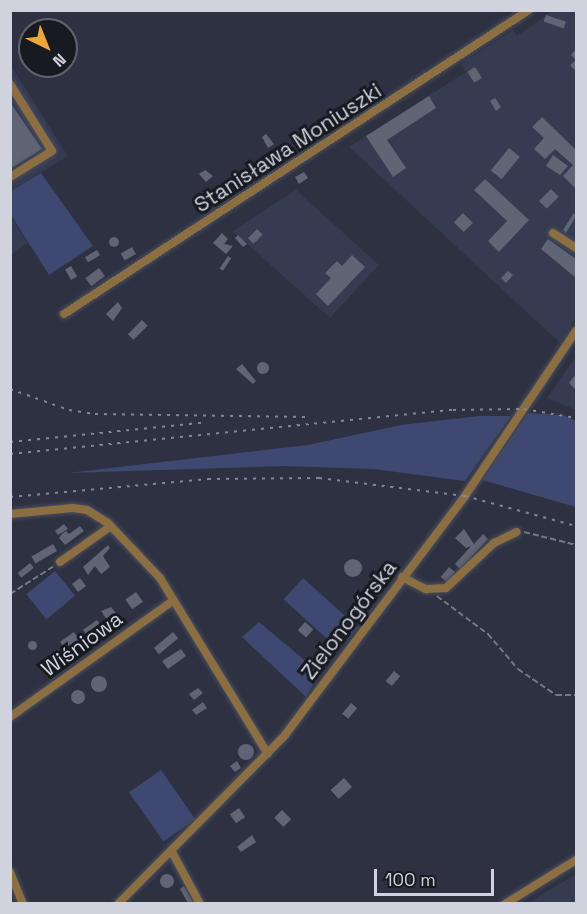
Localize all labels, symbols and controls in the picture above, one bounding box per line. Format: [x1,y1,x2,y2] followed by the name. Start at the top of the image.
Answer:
[18,18,78,78] north arrow
[48,49,70,71] text: N
[190,78,386,218] street label: Stanisława Moniuszki
[296,556,402,684] street label: Zielonogórska
[37,606,127,682] street label: Wiśniowa
[377,857,497,895] scale bar
[385,868,436,891] text: 100 m

